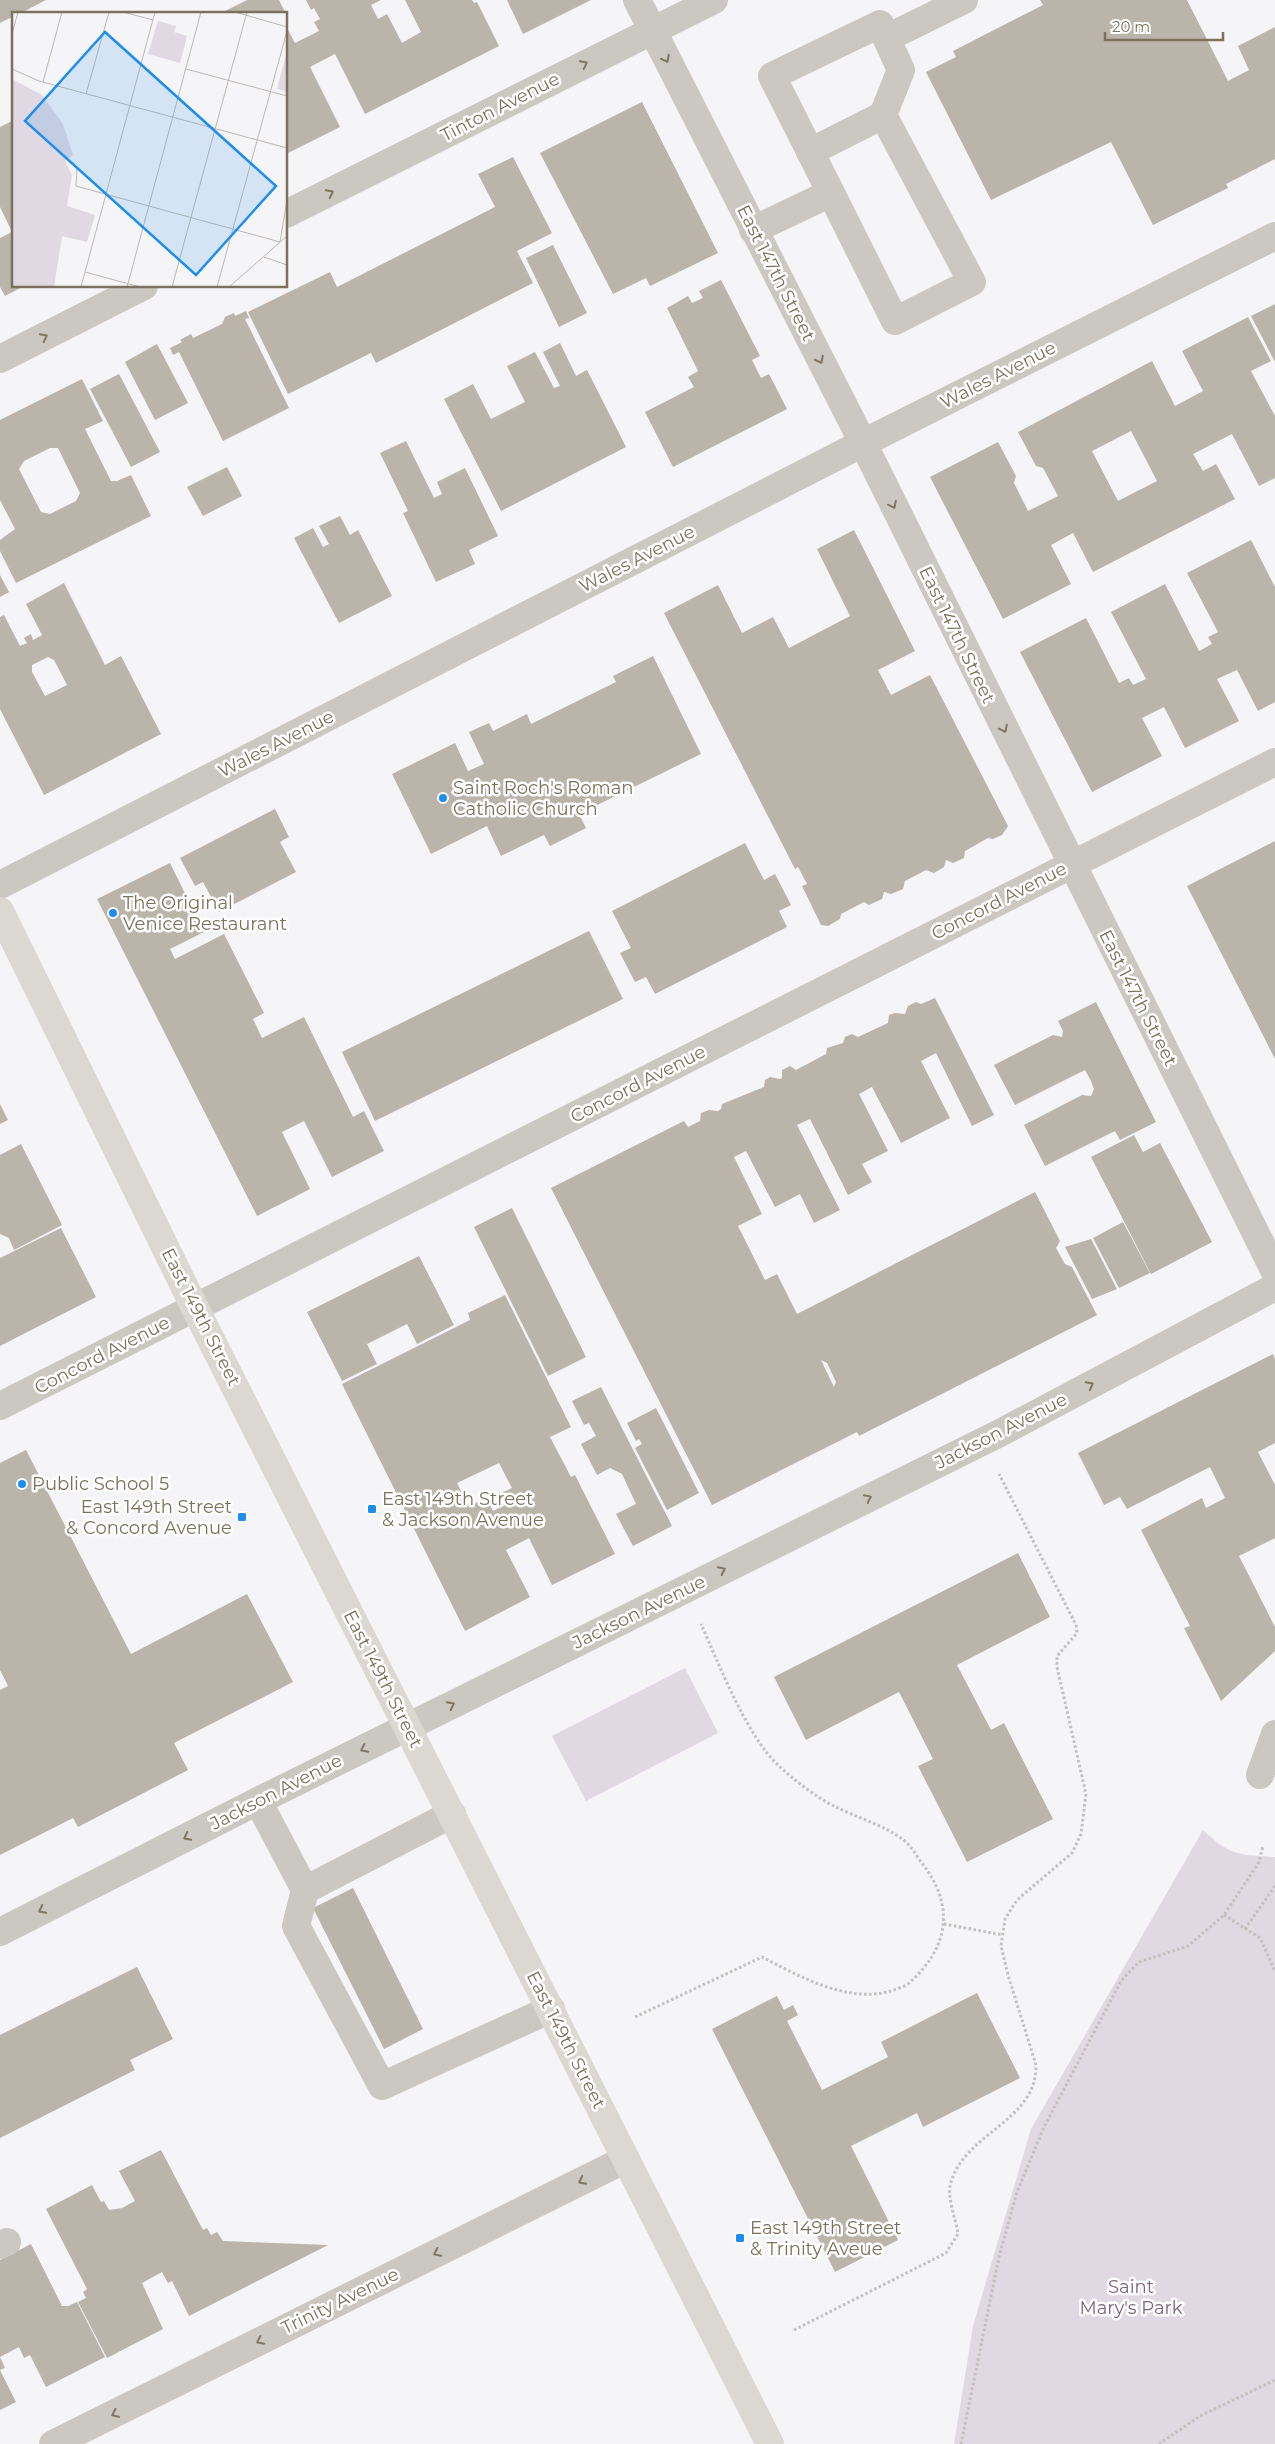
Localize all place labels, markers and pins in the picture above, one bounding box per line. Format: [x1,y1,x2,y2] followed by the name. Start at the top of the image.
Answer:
[453,777,634,820] place label: Saint Roch's Roman Catholic Church
[437,792,449,804] marker: Saint Roch's Roman Catholic Church
[123,892,287,935] place label: The Original Venice Restaurant
[107,907,119,919] marker: The Original Venice Restaurant
[32,1473,169,1495] place label: Public School 5
[16,1478,28,1490] marker: Public School 5
[382,1488,544,1531] place label: East 149th Street & Jackson Avenue
[66,1496,232,1539] place label: East 149th Street & Concord Avenue
[366,1503,378,1515] marker: East 149th Street & Jackson Avenue
[236,1511,248,1523] marker: East 149th Street & Concord Avenue
[750,2217,901,2260] place label: East 149th Street & Trinity Aveue
[734,2232,746,2244] marker: East 149th Street & Trinity Aveue

